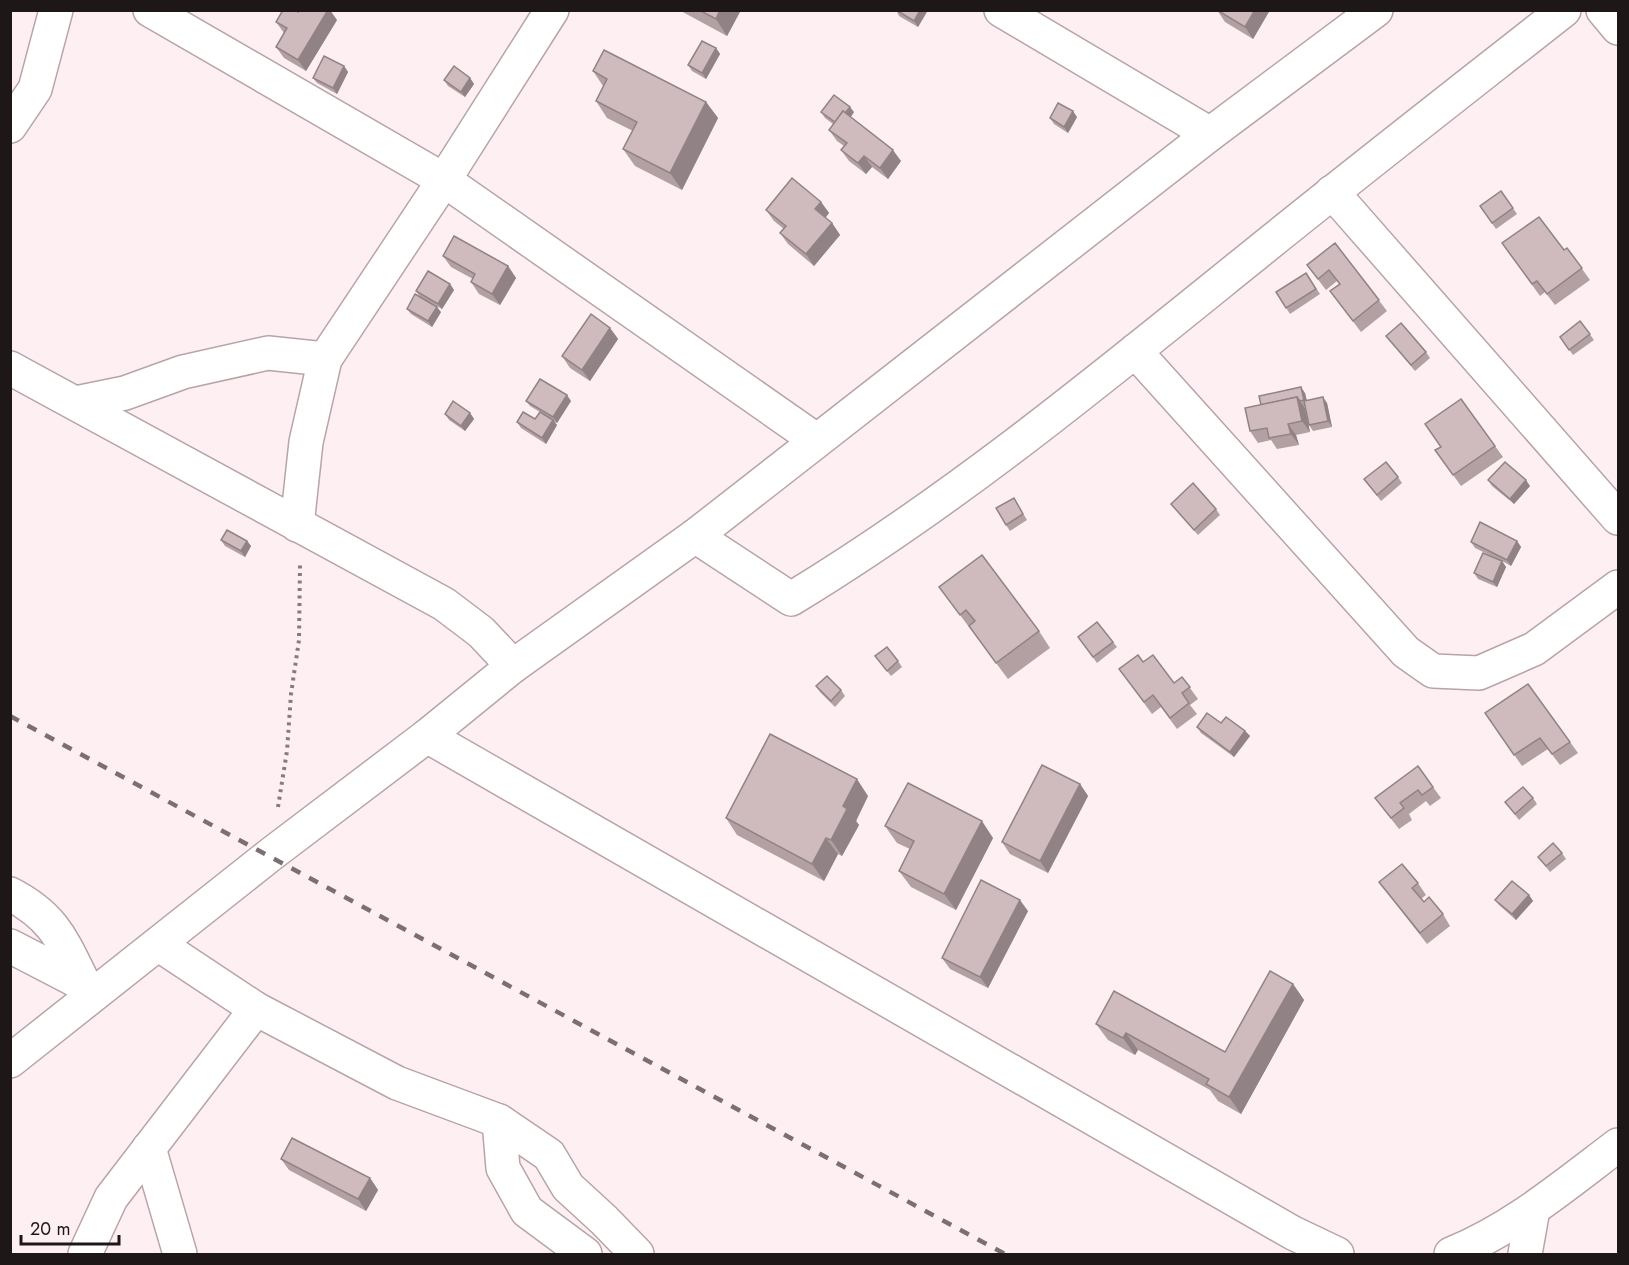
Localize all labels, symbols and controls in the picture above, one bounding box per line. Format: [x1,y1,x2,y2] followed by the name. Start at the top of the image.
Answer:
[21,1208,118,1246] scale bar
[30,1216,70,1242] text: 20 m

